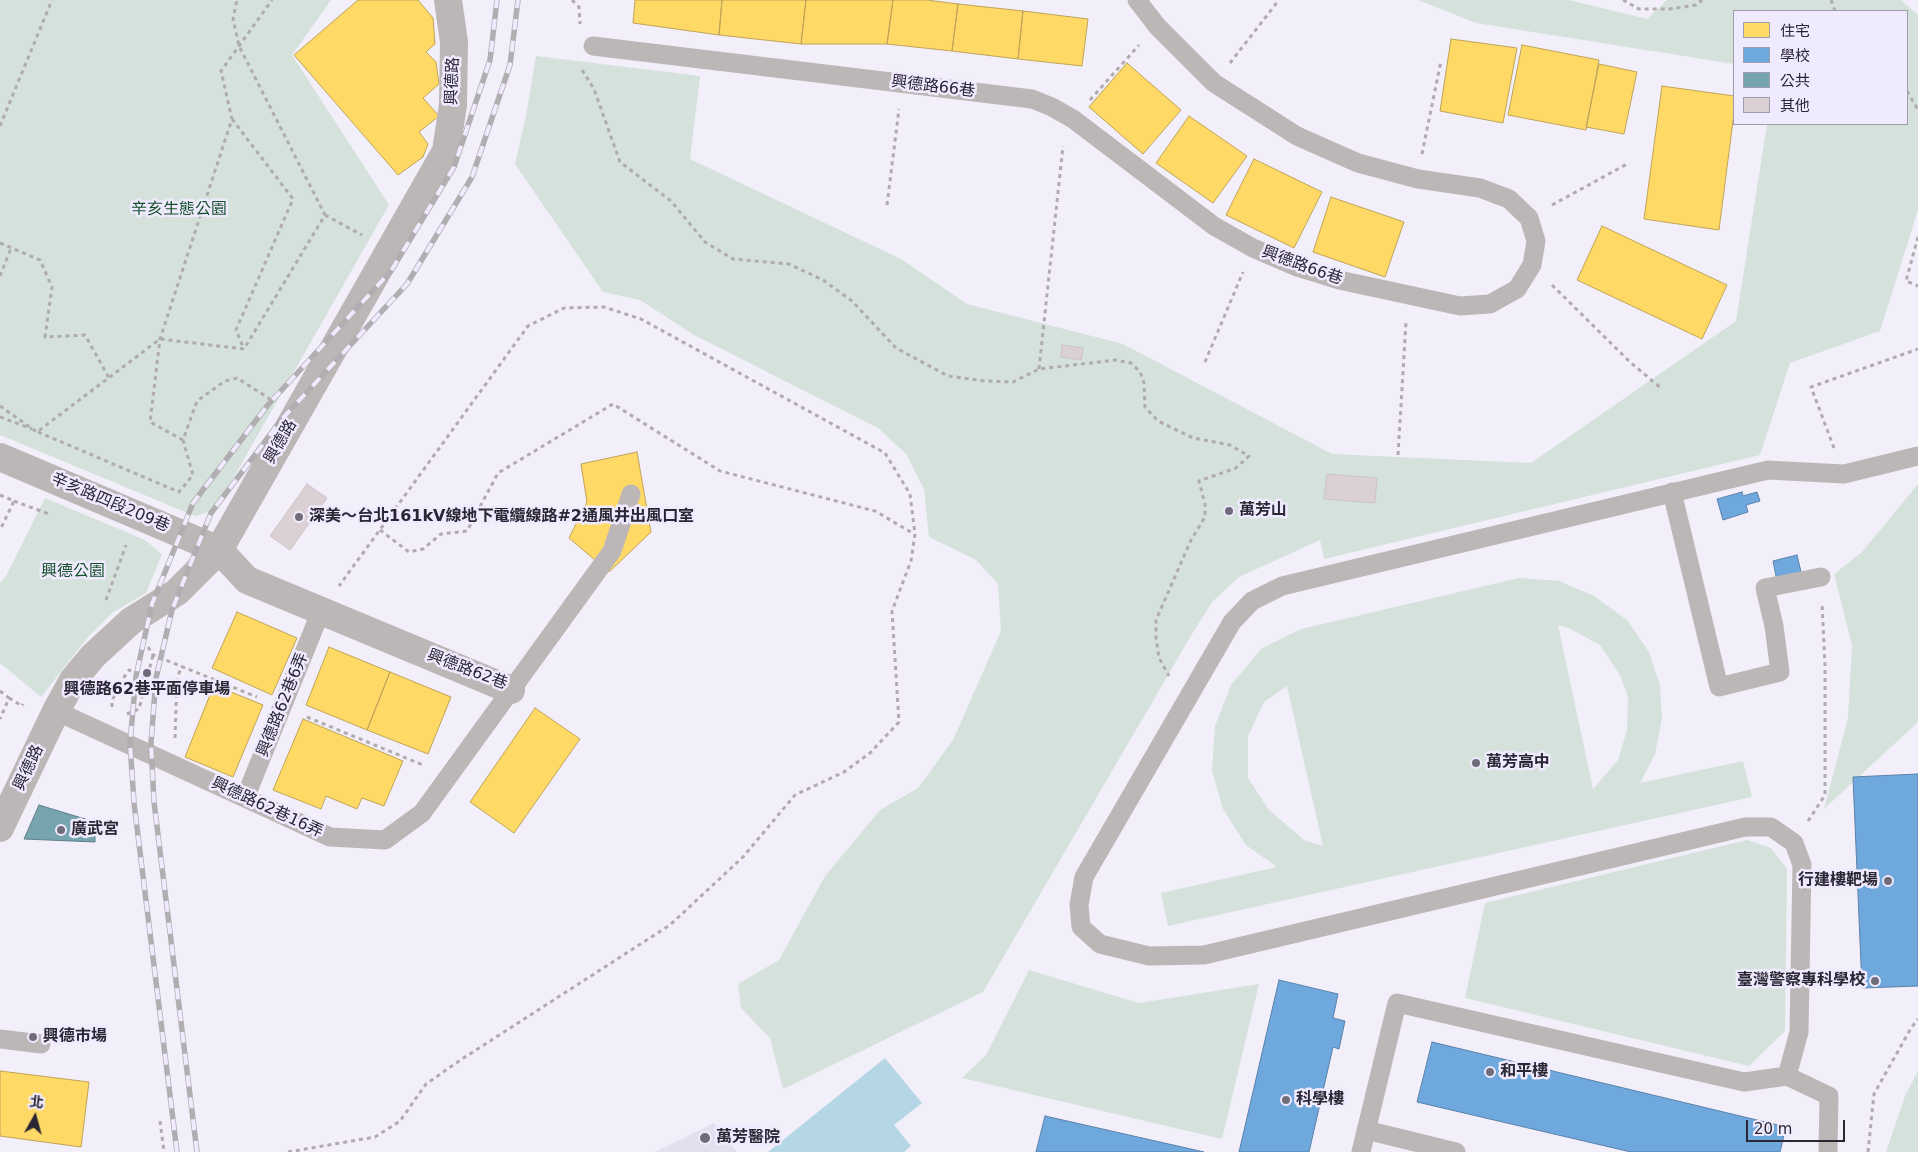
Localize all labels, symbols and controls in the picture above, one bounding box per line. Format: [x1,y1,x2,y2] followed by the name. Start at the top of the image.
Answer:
[1733,10,1908,125] legend
[1780,22,1810,40] text: 住宅
[1780,47,1810,65] text: 學校
[443,57,463,105] street label: 興德路
[890,72,976,102] street label: 興德路66巷
[1780,72,1810,90] text: 公共
[1780,97,1810,115] text: 其他
[131,200,227,220] park label: 辛亥生態公園
[1259,243,1345,289] street label: 興德路66巷
[261,416,301,468] street label: 興德路
[48,469,172,537] street label: 辛亥路四段209巷
[1239,501,1287,521] place label: 萬芳山
[1223,505,1235,517] marker: 萬芳山
[309,507,694,527] place label: 深美～台北161kV線地下電纜線路#2通風井出風口室
[293,511,305,523] marker: 深美～台北161kV線地下電纜線路#2通風井出風口室
[41,562,105,582] park label: 興德公園
[424,646,510,694] street label: 興德路62巷
[253,650,313,760] street label: 興德路62巷6弄
[141,667,153,679] marker: 興德路62巷平面停車場
[64,680,230,700] place label: 興德路62巷平面停車場
[10,742,48,794] street label: 興德路
[1486,753,1550,773] place label: 萬芳高中
[1470,757,1482,769] marker: 萬芳高中
[208,774,326,842] street label: 興德路62巷16弄
[71,820,119,840] place label: 廣武宮
[55,824,67,836] marker: 廣武宮
[1798,871,1878,891] place label: 行建樓靶場
[1882,875,1894,887] marker: 行建樓靶場
[1737,971,1865,991] place label: 臺灣警察專科學校
[1869,975,1881,987] marker: 臺灣警察專科學校
[43,1027,107,1047] place label: 興德市場
[27,1031,39,1043] marker: 興德市場
[1500,1062,1548,1082] place label: 和平樓
[1484,1066,1496,1078] marker: 和平樓
[1296,1090,1344,1110] place label: 科學樓
[10,1092,60,1142] north arrow
[29,1093,45,1111] text: 北
[1280,1094,1292,1106] marker: 科學樓
[1748,1110,1847,1142] scale bar
[1754,1120,1792,1138] text: 20 m
[716,1128,780,1148] place label: 萬芳醫院
[698,1131,712,1145] marker: 萬芳醫院

